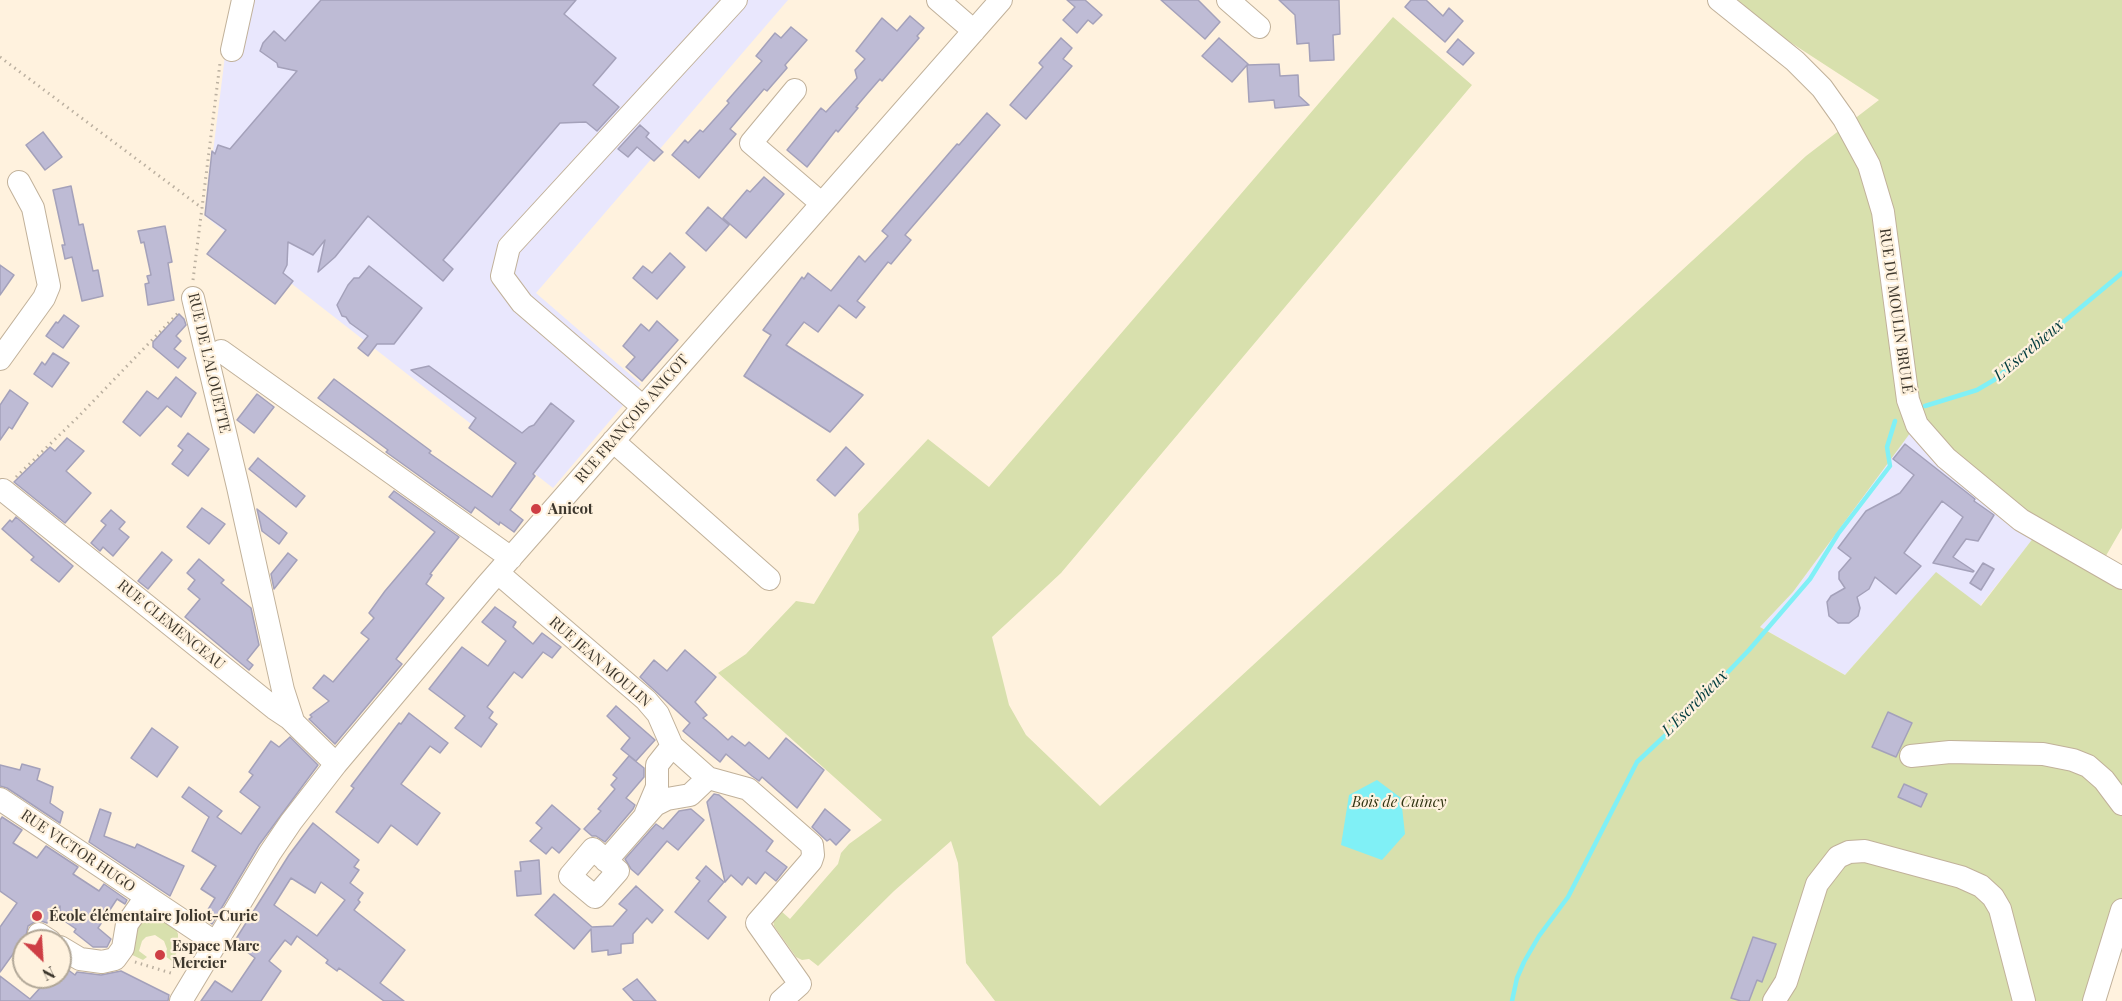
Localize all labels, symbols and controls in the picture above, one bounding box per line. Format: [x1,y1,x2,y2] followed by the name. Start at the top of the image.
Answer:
[1875,227,1917,395] street label: RUE DU MOULIN BRULÉ
[184,291,234,435] street label: RUE DE L'ALOUETTE
[1990,315,2068,385] water label: L'Escrebieux
[571,351,693,487] street label: RUE FRANÇOIS ANICOT
[548,500,593,518] place label: Anicot
[529,502,543,516] marker: Anicot
[114,576,228,674] street label: RUE CLEMENCEAU
[545,613,655,711] street label: RUE JEAN MOULIN
[1658,666,1732,740] water label: L'Escrebieux
[1352,793,1446,811] park label: Bois de Cuincy
[17,806,139,896] street label: RUE VICTOR HUGO
[49,907,258,925] place label: École élémentaire Joliot-Curie
[30,909,44,923] marker: École élémentaire Joliot-Curie
[12,929,72,989] north arrow
[172,937,260,972] place label: Espace Marc Mercier
[153,948,167,962] marker: Espace Marc Mercier
[39,962,59,986] text: N

